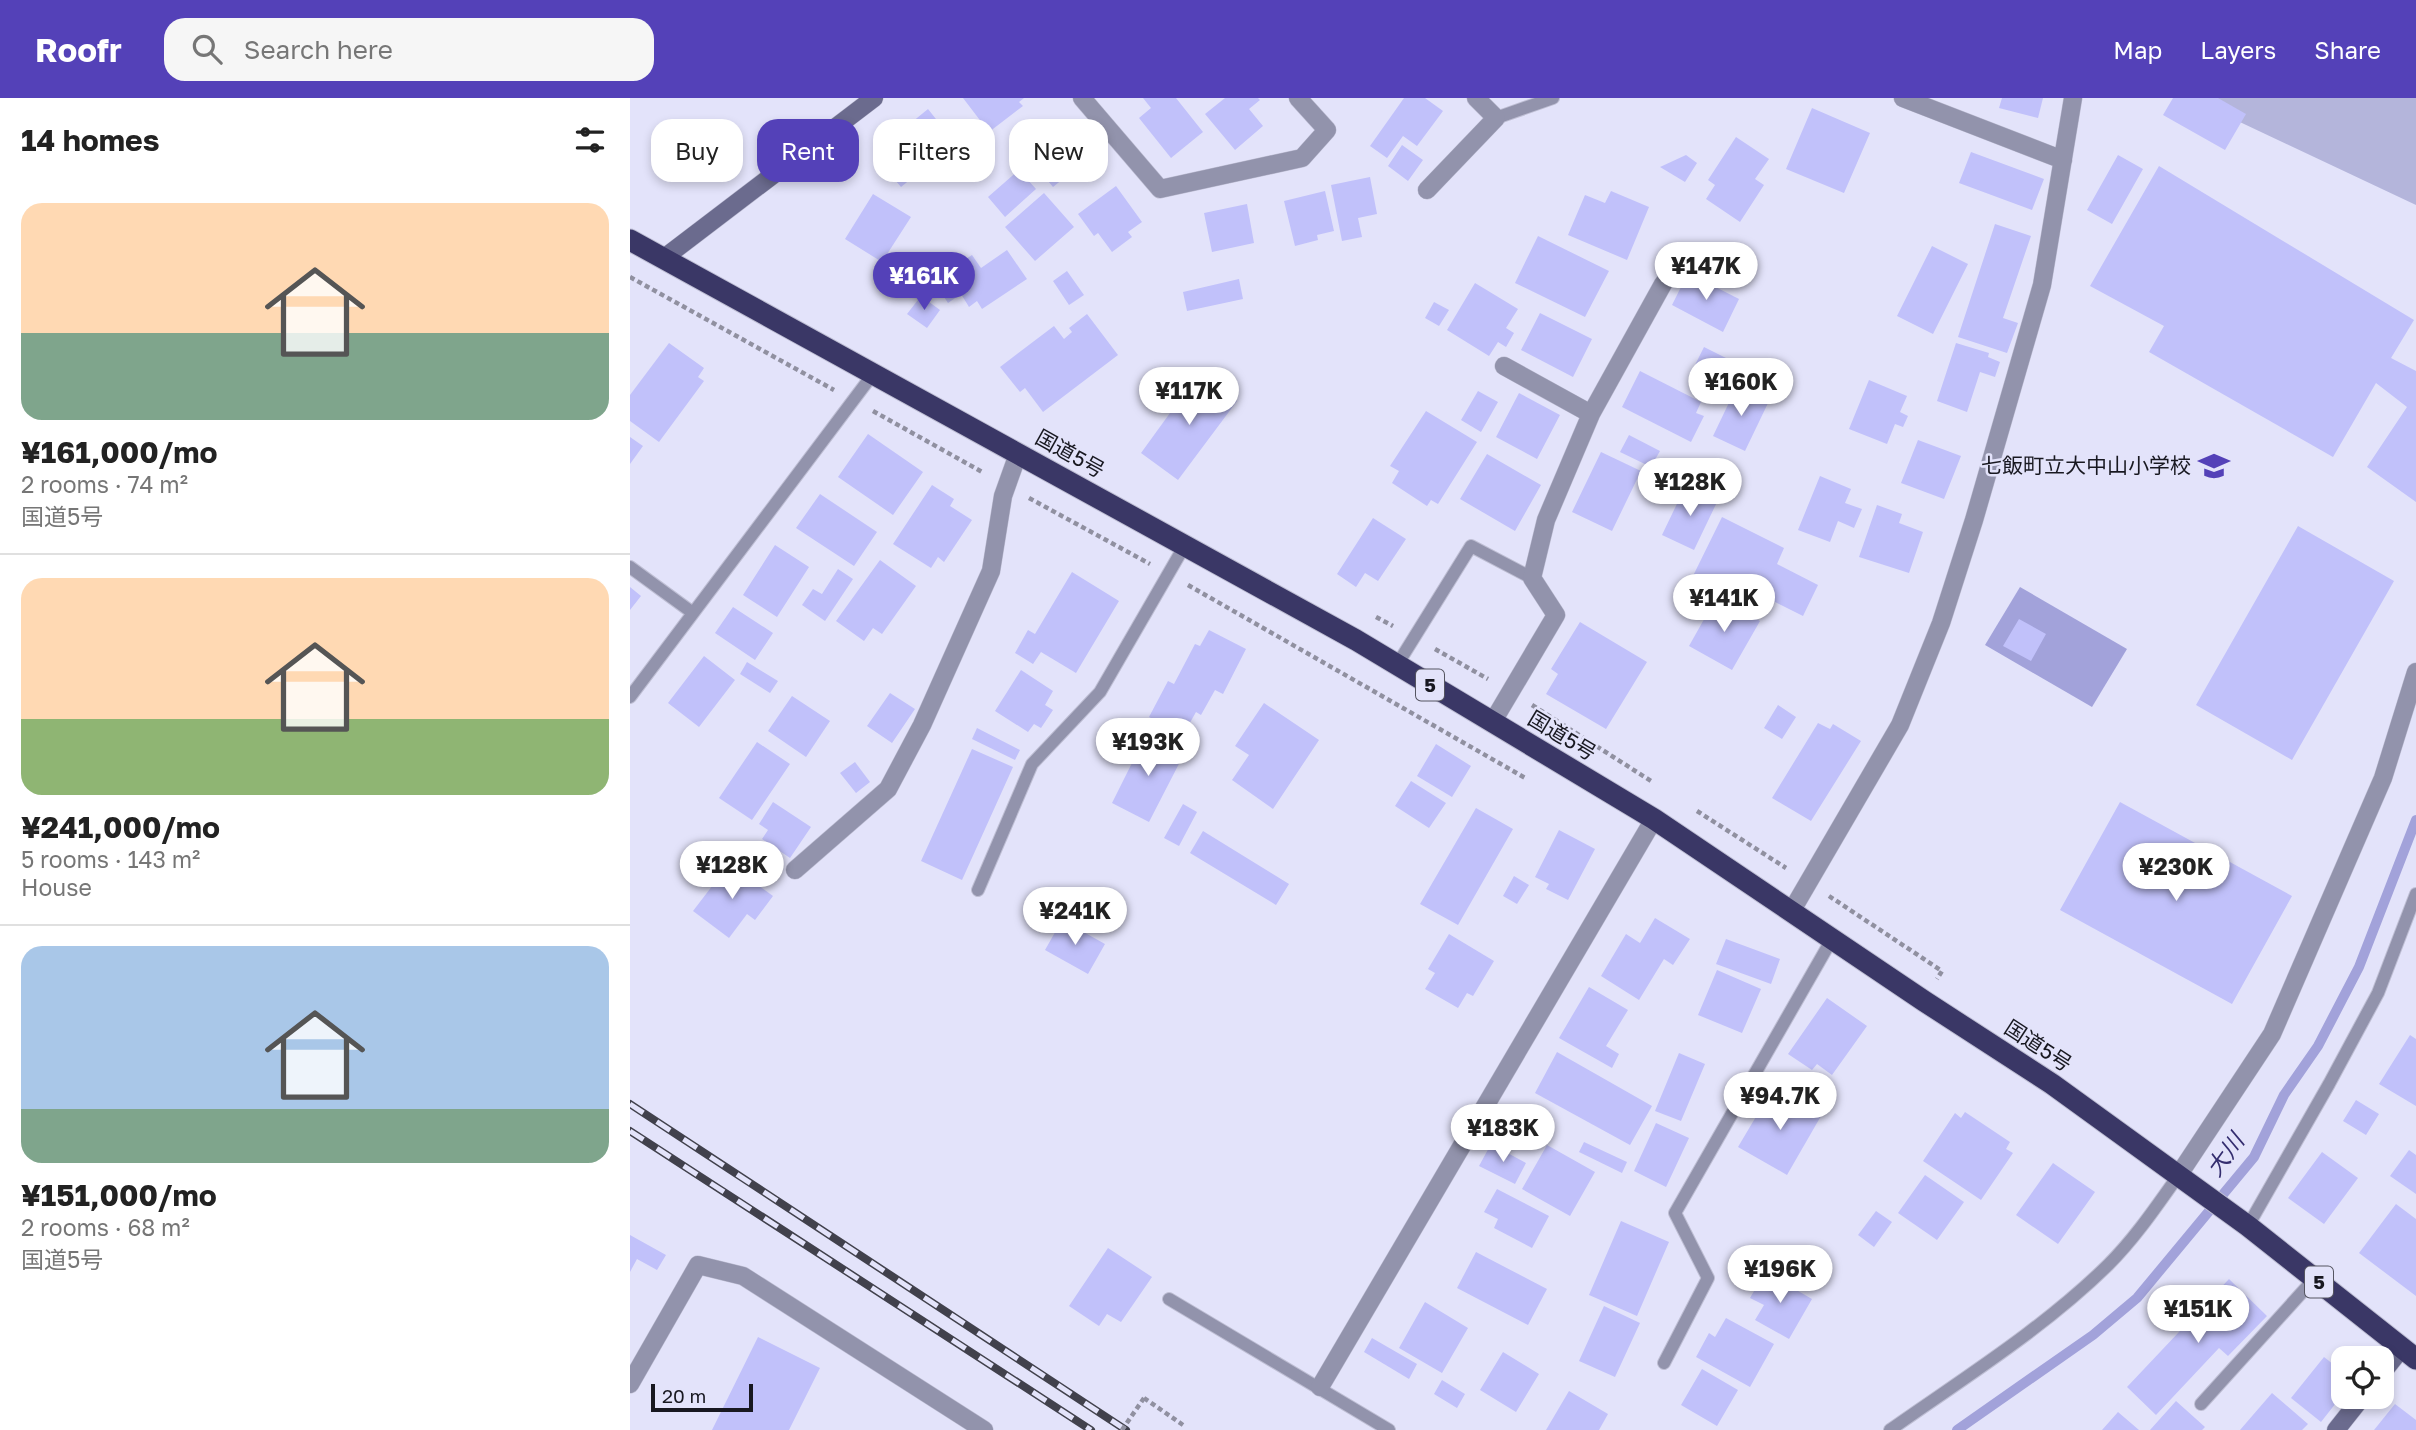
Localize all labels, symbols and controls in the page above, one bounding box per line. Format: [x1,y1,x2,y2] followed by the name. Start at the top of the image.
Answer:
[164,18,654,81] search box
[35,30,122,69] text: Roofr
[188,30,226,68] icon: search
[244,34,393,65] text: Search here
[2113,35,2162,64] text: Map
[2200,35,2276,64] text: Layers
[2314,35,2381,64] text: Share
[651,119,743,182] chip: Buy
[757,119,859,182] chip: Rent
[873,119,995,182] chip: Filters
[1009,119,1108,182] chip: New
[571,121,609,159] icon: filters
[21,122,160,158] text: 14 homes
[1657,242,1755,302] pin: ¥147K
[252,249,378,375] icon: home
[1671,251,1741,279] text: ¥147K
[875,252,973,312] pin: ¥161K
[889,261,959,289] text: ¥161K
[1692,358,1790,418] pin: ¥160K
[1704,367,1778,395] text: ¥160K
[1140,368,1238,427] pin: ¥117K
[1155,376,1223,404] text: ¥117K
[1031,424,1110,483] street label: 国道5号
[21,434,218,470] text: ¥161,000/mo
[2197,449,2231,483] school or university icon: 七飯町立大中山小学校
[1981,452,2191,478] place label: 七飯町立大中山小学校
[1641,458,1739,518] pin: ¥128K
[1654,467,1726,495] text: ¥128K
[21,470,188,498] text: 2 rooms · 74 m²
[21,502,103,530] text: 国道5号
[1675,574,1773,634] pin: ¥141K
[1689,583,1759,611] text: ¥141K
[252,624,378,750] icon: home
[1416,670,1444,700] road number: 5
[1524,705,1601,766] street label: 国道5号
[1099,718,1197,778] pin: ¥193K
[1112,727,1184,755] text: ¥193K
[21,809,220,845] text: ¥241,000/mo
[683,842,781,901] pin: ¥128K
[2127,844,2225,903] pin: ¥230K
[21,845,200,873] text: 5 rooms · 143 m²
[696,850,768,878] text: ¥128K
[2139,852,2213,880] text: ¥230K
[21,873,92,901] text: House
[1026,888,1124,947] pin: ¥241K
[1039,896,1111,924] text: ¥241K
[252,992,378,1118] icon: home
[2000,1014,2077,1077] street label: 国道5号
[1723,1072,1837,1132] pin: ¥94.7K
[1740,1081,1820,1109] text: ¥94.7K
[1454,1104,1552,1164] pin: ¥183K
[1467,1113,1539,1141] text: ¥183K
[2199,1125,2251,1181] water label: 大川
[21,1177,217,1213] text: ¥151,000/mo
[21,1213,190,1241] text: 2 rooms · 68 m²
[21,1245,103,1273] text: 国道5号
[1731,1246,1829,1305] pin: ¥196K
[1744,1254,1816,1282] text: ¥196K
[2305,1266,2333,1298] road number: 5
[2149,1286,2247,1345] pin: ¥151K
[2163,1294,2233,1322] text: ¥151K
[2331,1346,2394,1409] map controls
[2331,1346,2394,1409] button: locate
[651,1381,752,1413] scale bar
[662,1384,706,1407] text: 20 m

